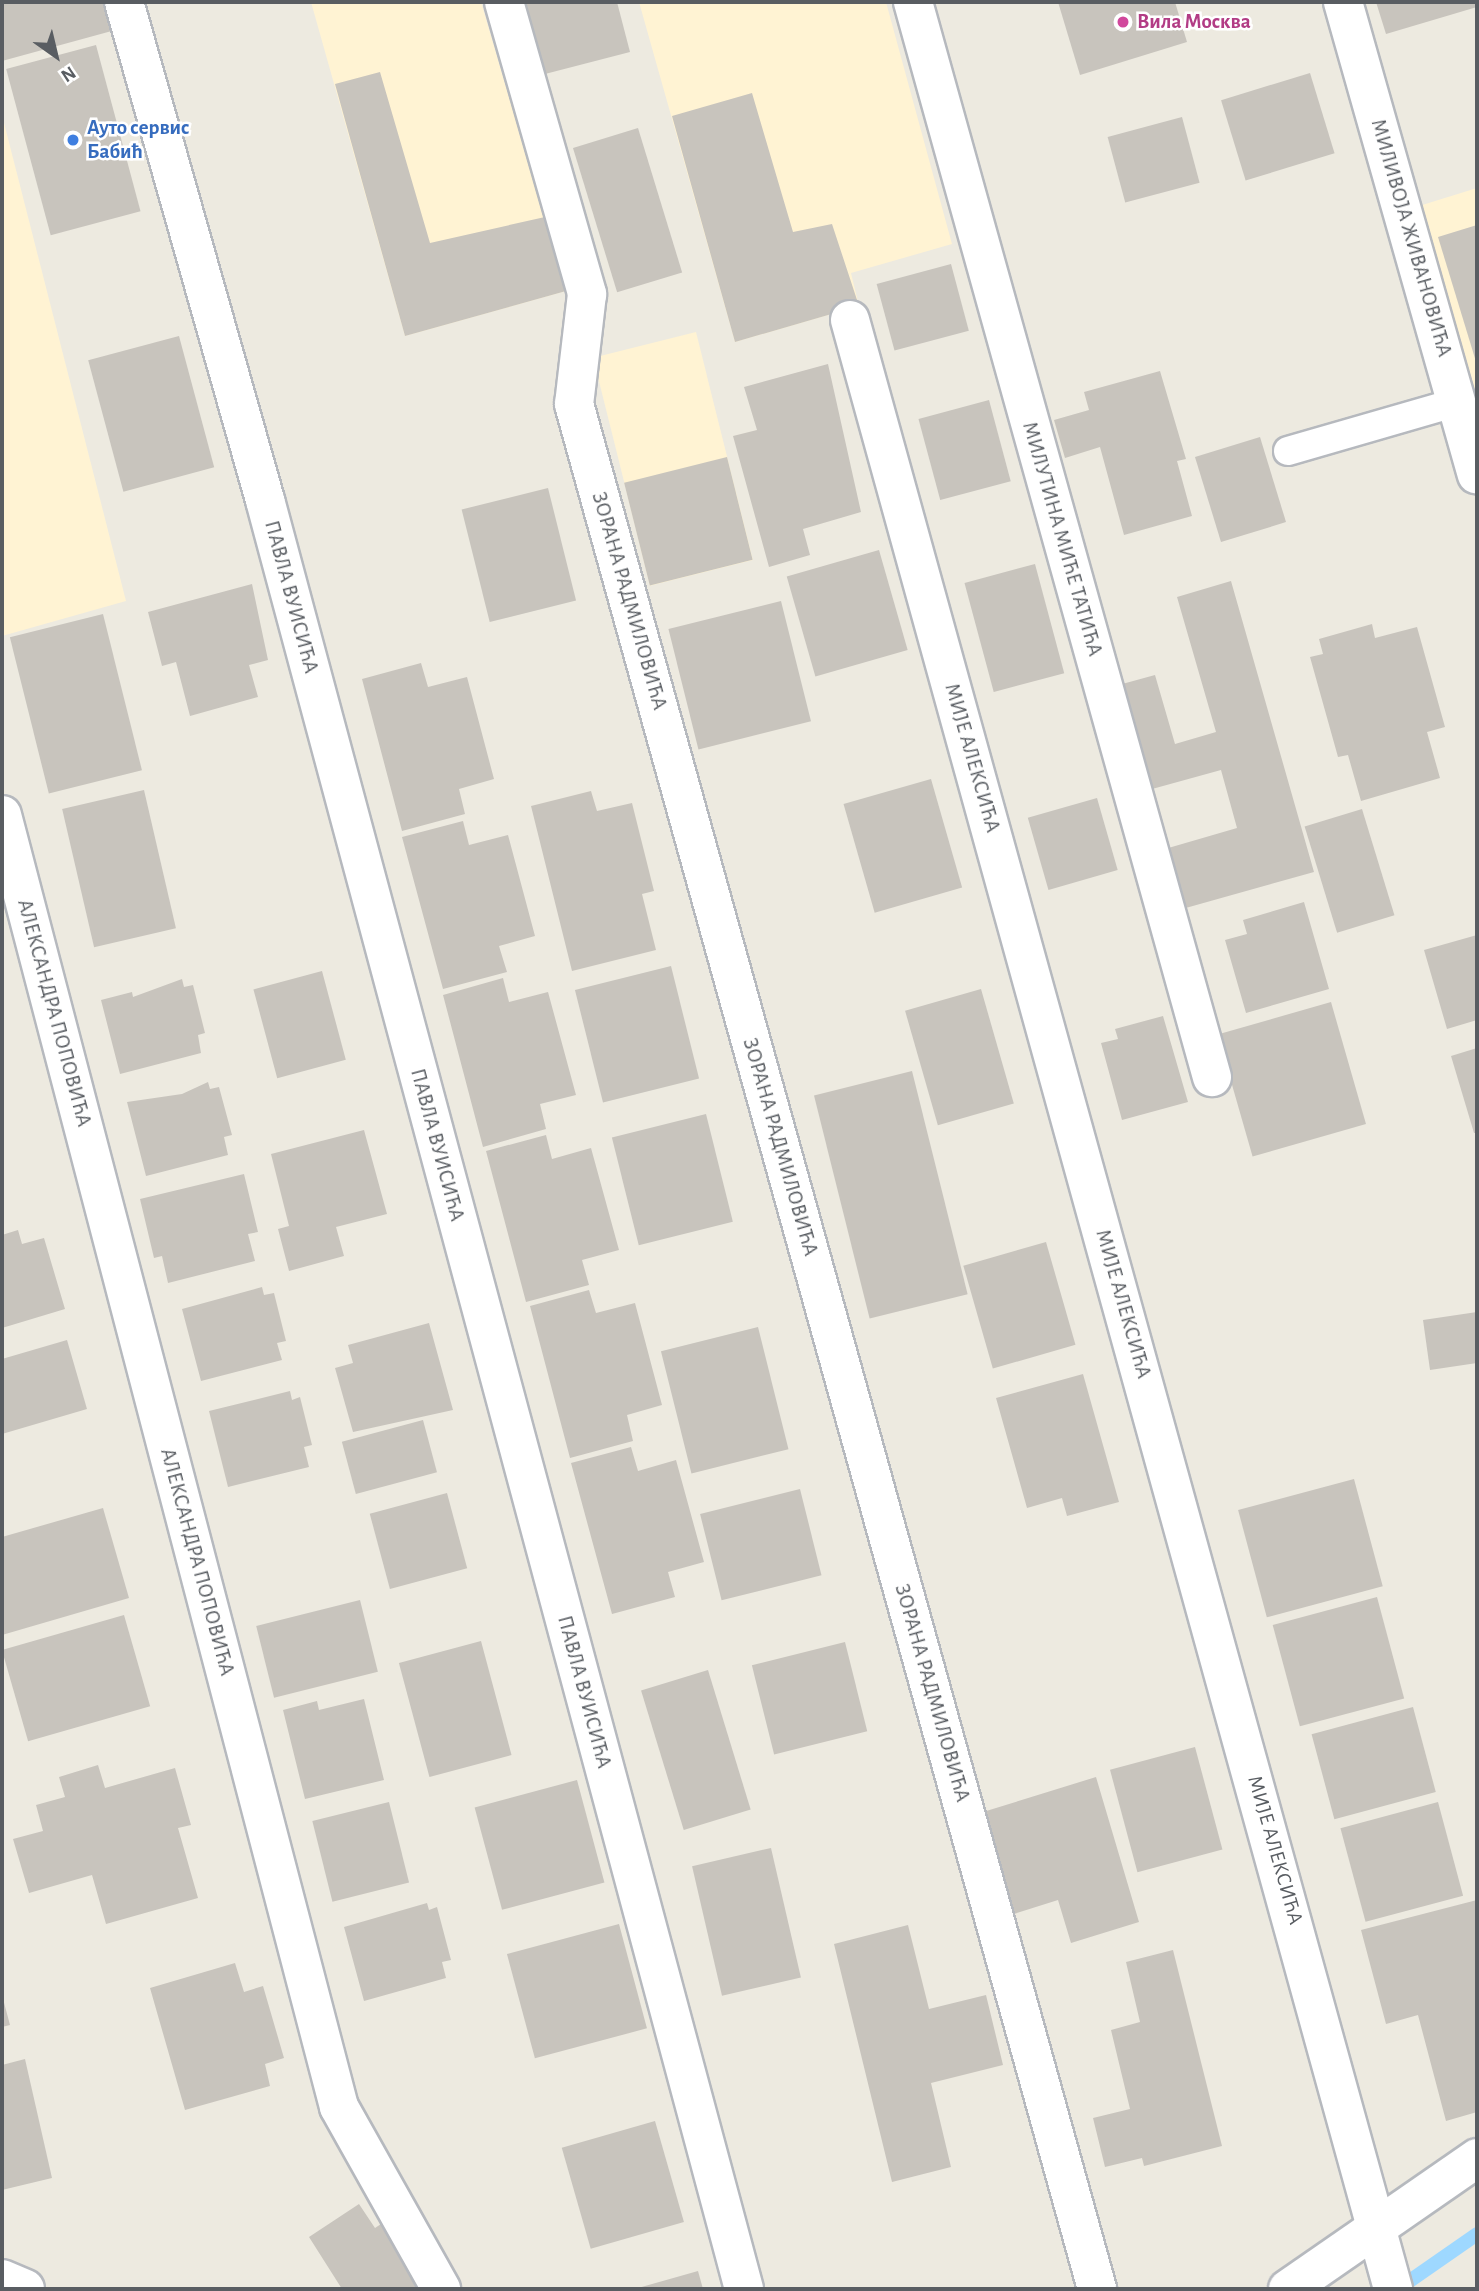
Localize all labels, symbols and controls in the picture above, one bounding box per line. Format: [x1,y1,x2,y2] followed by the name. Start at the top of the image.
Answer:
[1137,9,1251,35] place label: Вила Москва
[1115,14,1131,30] marker: Вила Москва
[21,21,91,91] north arrow
[57,62,79,85] text: N
[87,115,189,165] place label: Ауто сервис Бабић
[1365,116,1457,360] street label: МИЛИВОЈА ЖИВАНОВИЋА
[65,132,81,148] marker: Ауто сервис Бабић
[1016,419,1108,659] street label: МИЛУТИНА МИЋЕ ТАТИЋА
[586,489,672,713] street label: ЗОРАНА РАДМИЛОВИЋА
[258,518,324,676] street label: ПАВЛА ВУИСИЋА
[939,681,1005,835] street label: МИЈЕ АЛЕКСИЋА
[12,897,96,1129] street label: АЛЕКСАНДРА ПОПОВИЋА
[737,1035,823,1259] street label: ЗОРАНА РАДМИЛОВИЋА
[404,1066,470,1224] street label: ПАВЛА ВУИСИЋА
[1090,1227,1156,1381] street label: МИЈЕ АЛЕКСИЋА
[155,1446,239,1678] street label: АЛЕКСАНДРА ПОПОВИЋА
[889,1581,975,1805] street label: ЗОРАНА РАДМИЛОВИЋА
[551,1613,617,1771] street label: ПАВЛА ВУИСИЋА
[1242,1773,1308,1927] street label: МИЈЕ АЛЕКСИЋА

